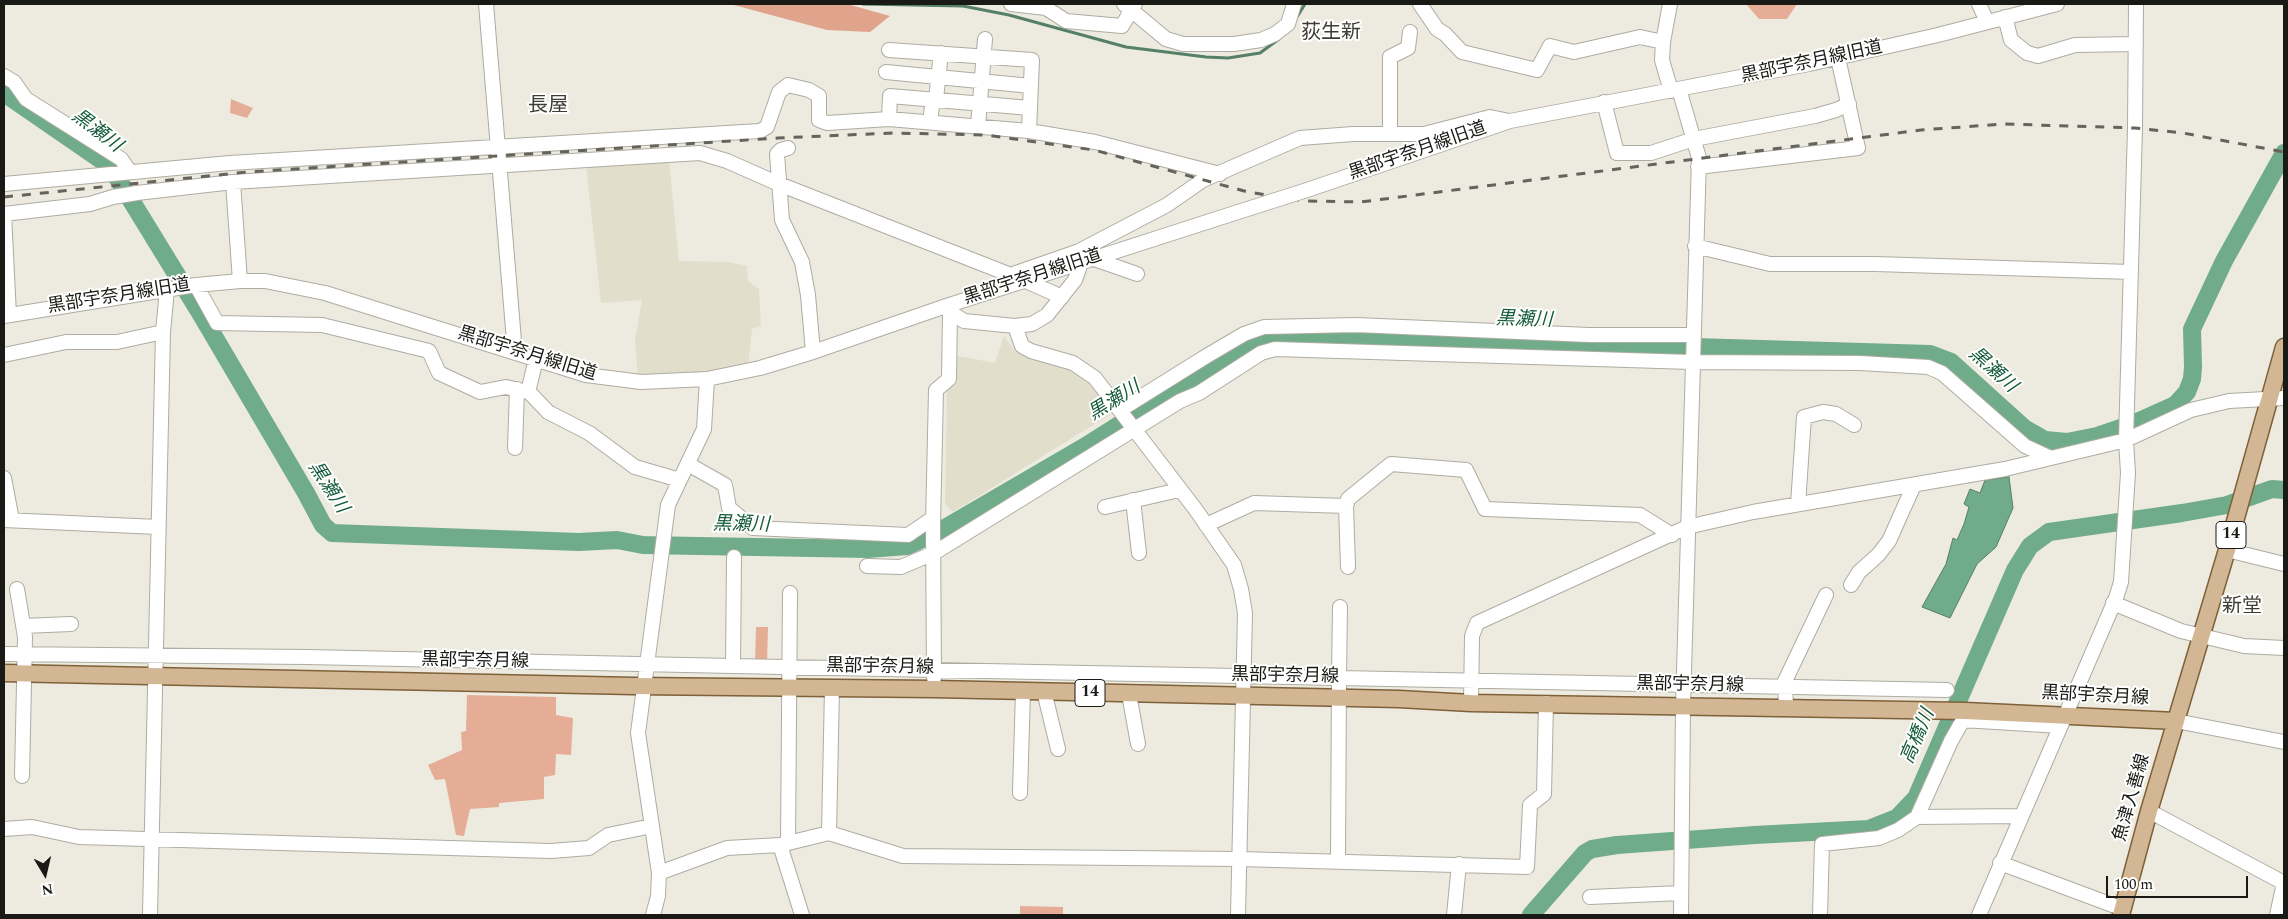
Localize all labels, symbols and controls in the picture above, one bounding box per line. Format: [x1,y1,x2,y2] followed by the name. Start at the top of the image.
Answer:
[1301,22,1361,46] district label: 荻生新
[1739,37,1885,89] street label: 黒部宇奈月線旧道
[528,95,568,119] district label: 長屋
[66,106,126,158] water label: 黒瀬川
[1346,118,1490,186] street label: 黒部宇奈月線旧道
[961,245,1105,311] street label: 黒部宇奈月線旧道
[46,275,192,319] street label: 黒部宇奈月線旧道
[1495,309,1553,333] water label: 黒瀬川
[455,324,599,386] street label: 黒部宇奈月線旧道
[1963,343,2021,399] water label: 黒瀬川
[1085,377,1145,427] water label: 黒瀬川
[302,458,352,518] water label: 黒瀬川
[712,514,770,538] water label: 黒瀬川
[2216,522,2246,548] road number: 14
[2222,596,2262,620] district label: 新堂
[421,650,529,674] street label: 黒部宇奈月線
[826,656,934,680] street label: 黒部宇奈月線
[1231,665,1339,689] street label: 黒部宇奈月線
[1636,674,1744,698] street label: 黒部宇奈月線
[1075,680,1105,706] road number: 14
[2041,683,2149,711] street label: 黒部宇奈月線
[1897,706,1941,768] water label: 高橋川
[2110,752,2156,844] street label: 魚津入善線
[20,849,70,899] north arrow
[2108,866,2250,898] scale bar
[2114,873,2153,896] text: 100 m
[40,878,55,901] text: N

